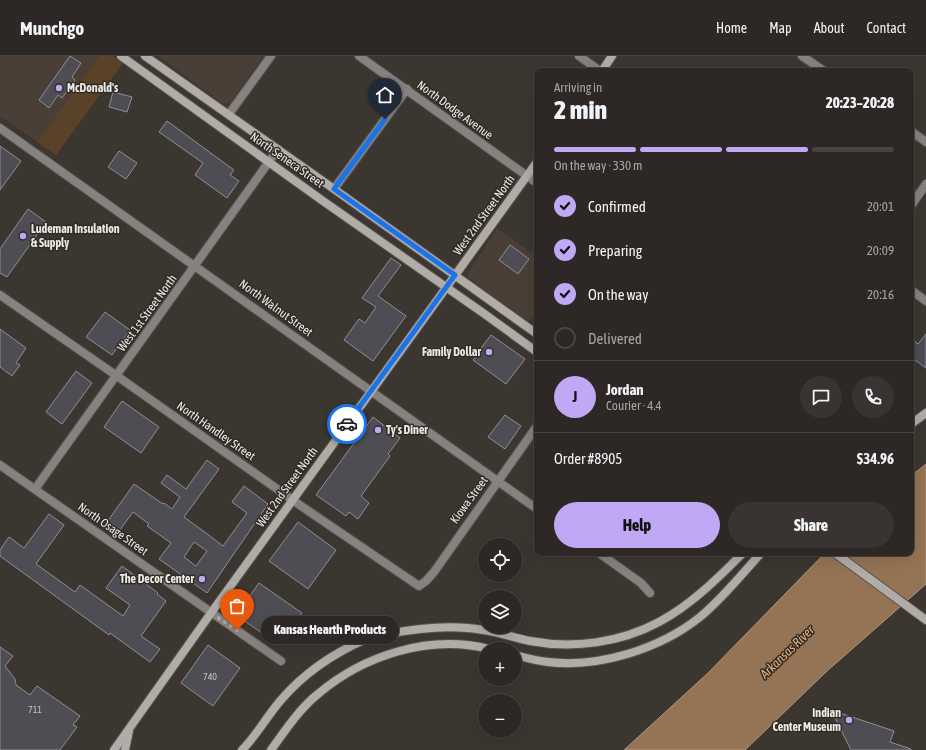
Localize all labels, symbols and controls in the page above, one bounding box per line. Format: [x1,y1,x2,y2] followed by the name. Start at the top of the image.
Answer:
[20,17,84,39] text: Munchgo
[716,20,747,36] text: Home
[769,20,792,36] text: Map
[814,20,845,36] text: About
[867,20,906,36] text: Contact
[368,78,402,119] pin
[414,78,496,142] street label: North Dodge Avenue
[554,80,602,95] text: Arriving in
[67,81,119,95] place label: McDonald's
[54,83,64,93] marker: McDonald's
[374,84,396,106] icon: home
[826,94,894,111] text: 20:23–20:28
[554,95,607,125] text: 2 min
[247,129,327,191] street label: North Seneca Street
[554,158,642,173] text: On the way · 330 m
[450,172,518,258] street label: West 2nd Street North
[554,195,576,217] icon: check
[588,198,646,215] text: Confirmed
[867,199,894,214] text: 20:01
[31,222,120,250] place label: Ludeman Insulation & Supply
[18,231,28,241] marker: Ludeman Insulation & Supply
[554,239,576,261] icon: check
[588,242,642,259] text: Preparing
[867,243,894,258] text: 20:09
[114,272,180,354] street label: West 1st Street North
[237,277,316,340] street label: North Walnut Street
[554,283,576,305] icon: check
[588,286,649,303] text: On the way
[867,287,894,302] text: 20:16
[588,330,642,347] text: Delivered
[422,345,481,359] place label: Family Dollar
[484,347,494,357] marker: Family Dollar
[800,376,842,418] button: chat
[852,376,894,418] button: phone
[606,381,644,398] text: Jordan
[573,388,577,405] text: J
[606,398,662,413] text: Courier · 4.4
[174,399,258,464] street label: North Handley Street
[327,404,367,444] courier
[336,413,358,435] icon: car
[386,423,428,437] place label: Ty's Diner
[373,425,383,435] marker: Ty's Diner
[253,444,321,530] street label: West 2nd Street North
[554,450,622,467] text: Order #8905
[857,450,894,467] text: $34.96
[447,473,491,526] street label: Kiowa Street
[75,500,151,559] street label: North Osage Street
[554,502,720,548] button: Help
[728,502,894,548] button: Share
[478,538,522,738] map controls
[478,538,522,582] button: locate
[120,572,194,586] place label: The Decor Center
[197,574,207,584] marker: The Decor Center
[220,589,254,630] pin
[478,590,522,634] button: layers
[226,595,248,617] icon: bag
[261,616,399,644] callout: Kansas Hearth Products
[274,622,386,637] text: Kansas Hearth Products
[756,622,818,682] water label: Arkansas River
[478,642,522,686] button: +
[203,671,217,682] house number: 740
[478,694,522,738] button: −
[28,704,42,715] house number: 711
[772,706,841,734] place label: Indian Center Museum
[844,715,854,725] marker: Indian Center Museum

